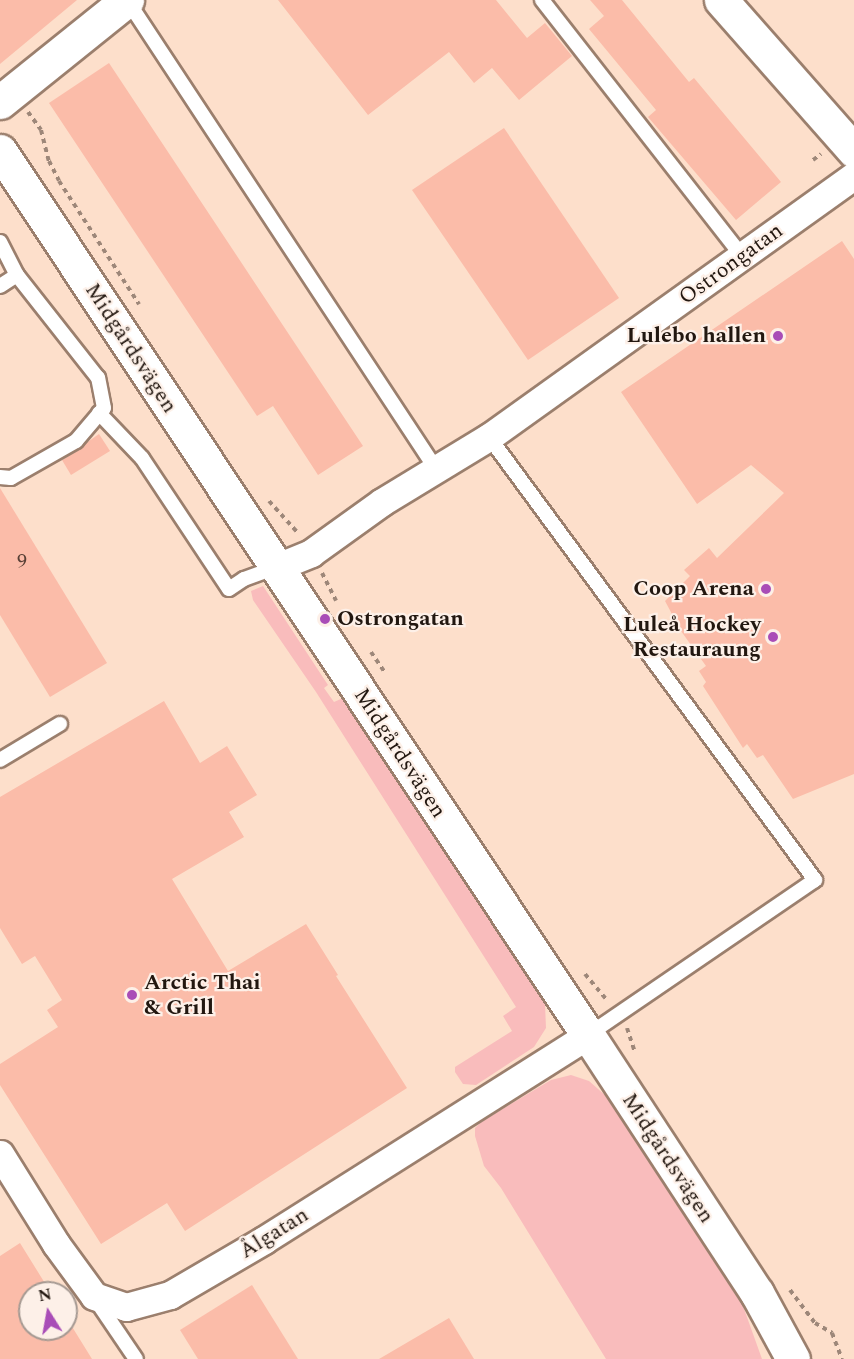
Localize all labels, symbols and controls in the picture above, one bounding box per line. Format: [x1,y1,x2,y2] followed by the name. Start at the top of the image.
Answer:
[674,217,788,311] street label: Ostrongatan
[79,278,183,418] street label: Midgårdsvägen
[626,323,766,349] place label: Lulebo hallen
[771,329,785,343] marker: Lulebo hallen
[17,549,27,573] house number: 9
[633,576,754,602] place label: Coop Arena
[759,582,773,596] marker: Coop Arena
[337,606,464,632] place label: Ostrongatan
[623,611,761,662] place label: Luleå Hockey Restauraung
[318,612,332,626] marker: Ostrongatan
[766,630,780,644] marker: Luleå Hockey Restauraung
[348,683,452,823] street label: Midgårdsvägen
[144,969,261,1020] place label: Arctic Thai & Grill
[125,988,139,1002] marker: Arctic Thai & Grill
[616,1088,720,1228] street label: Midgårdsvägen
[235,1201,313,1265] street label: Ålgatan
[18,1281,78,1341] north arrow
[36,1282,54,1308] text: N

